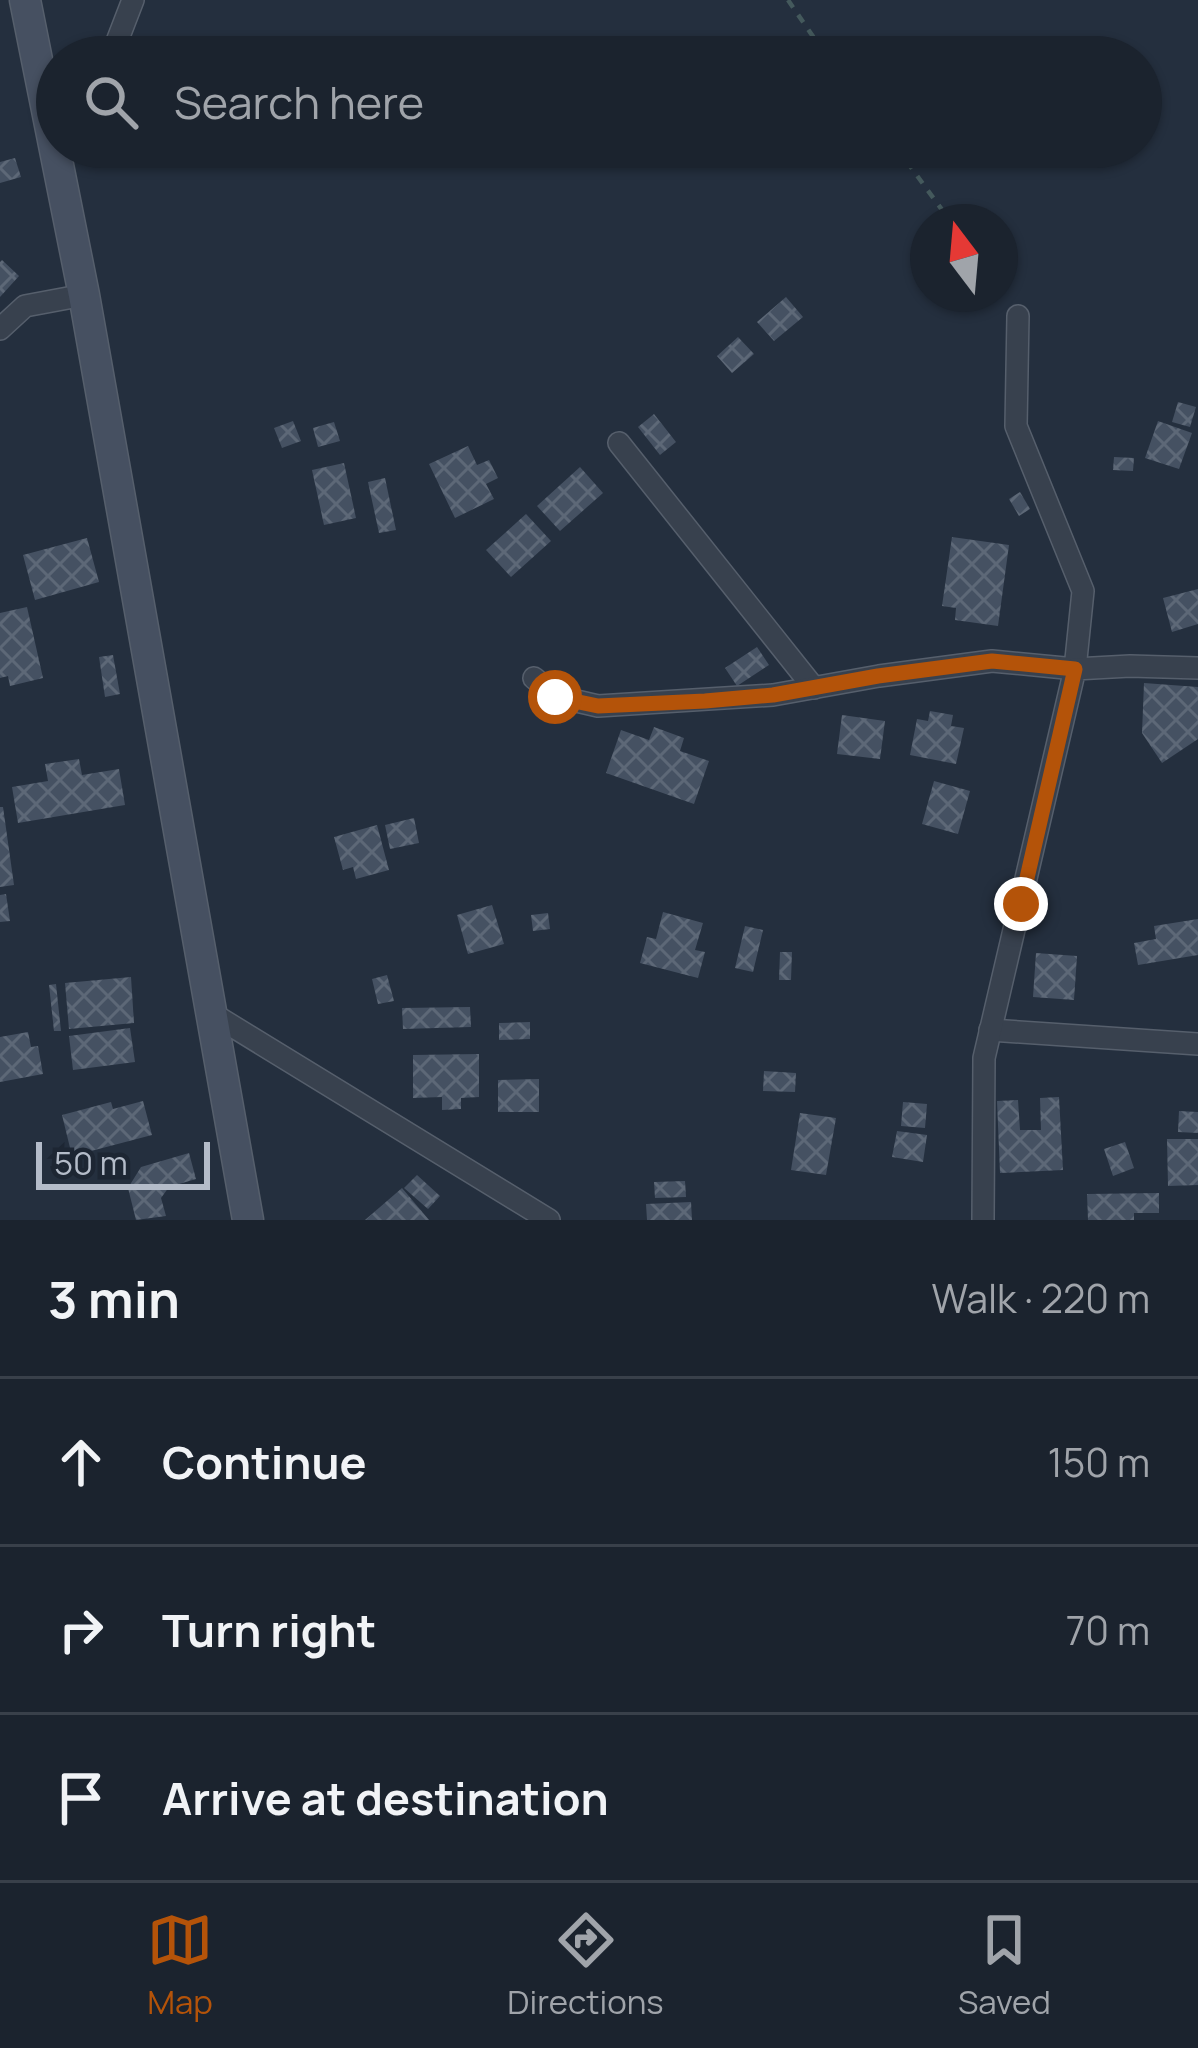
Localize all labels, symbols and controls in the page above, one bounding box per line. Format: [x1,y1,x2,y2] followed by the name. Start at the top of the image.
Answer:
[36,36,1162,168] search box
[78,69,144,135] icon: search
[174,71,424,133] text: Search here
[910,204,1018,312] north arrow
[528,670,582,724] route start
[994,877,1048,931] route end
[36,1136,210,1189] scale bar
[54,1140,128,1185] text: 50 m
[48,1264,180,1333] text: 3 min
[932,1271,1150,1325] text: Walk · 220 m
[48,1429,114,1495] icon: ahead
[162,1431,367,1493] text: Continue
[1048,1435,1150,1489] text: 150 m
[48,1597,114,1663] icon: right
[162,1599,376,1661] text: Turn right
[1066,1603,1150,1657] text: 70 m
[48,1765,114,1831] icon: arrive
[162,1767,609,1829] text: Arrive at destination
[147,1907,213,2024] tab: Map
[507,1907,664,2024] tab: Directions
[958,1907,1051,2024] tab: Saved

